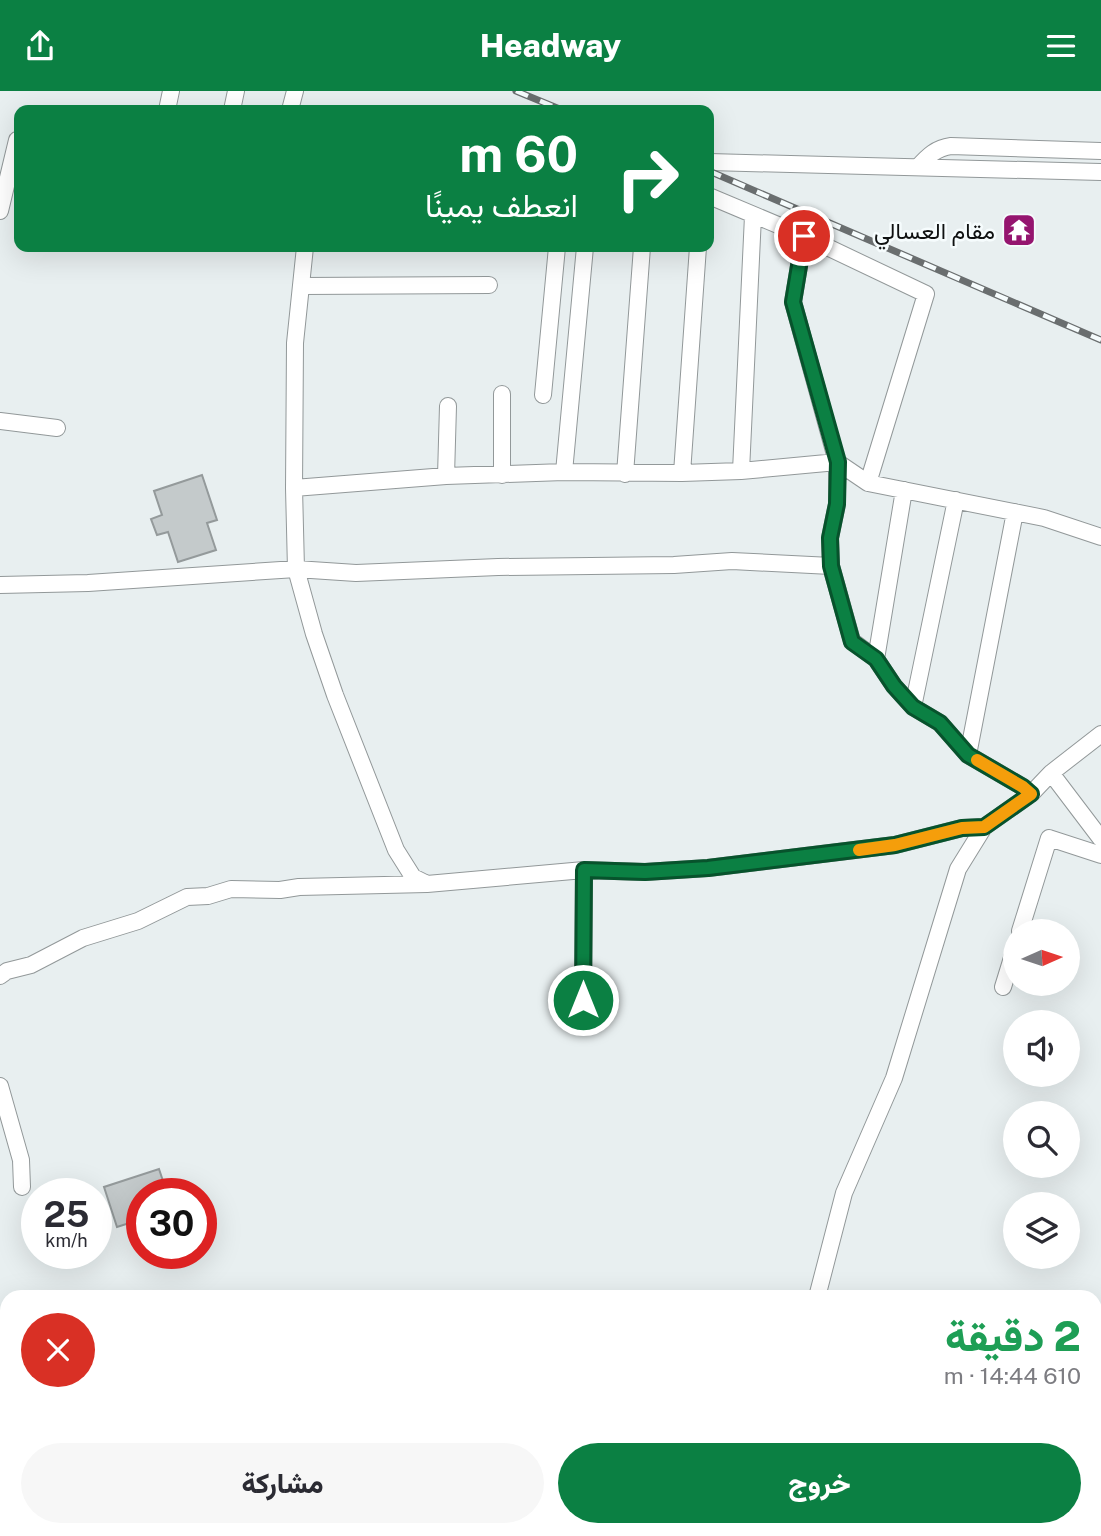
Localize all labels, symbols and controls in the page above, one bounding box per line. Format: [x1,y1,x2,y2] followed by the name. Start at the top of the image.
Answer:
[21,27,59,65] icon: share
[480,27,621,64] text: Headway
[1042,27,1080,65] icon: menu
[459,125,578,183] text: 60 m
[602,133,693,224] icon: right
[425,187,578,224] text: انعطف يمينًا
[774,206,834,266] pin
[1000,211,1038,249] temple icon: مقام العسالي
[785,217,823,255] icon: arrive
[874,217,995,250] place label: مقام العسالي
[1003,919,1080,996] north arrow
[1003,919,1080,1269] map controls
[546,963,620,1037] position arrow
[1003,1010,1080,1087] button: sound
[1003,1101,1080,1178] button: search
[126,1178,217,1269] speed limit sign: 30
[1003,1192,1080,1269] button: layers
[44,1194,89,1235] text: 25
[45,1230,88,1251] text: km/h
[945,1311,1081,1360] text: 2 دقيقة
[21,1313,95,1387] button: close
[944,1362,1081,1389] text: 610 m · 14:44
[21,1443,544,1523] button: مشاركة
[558,1443,1081,1523] button: خروج

